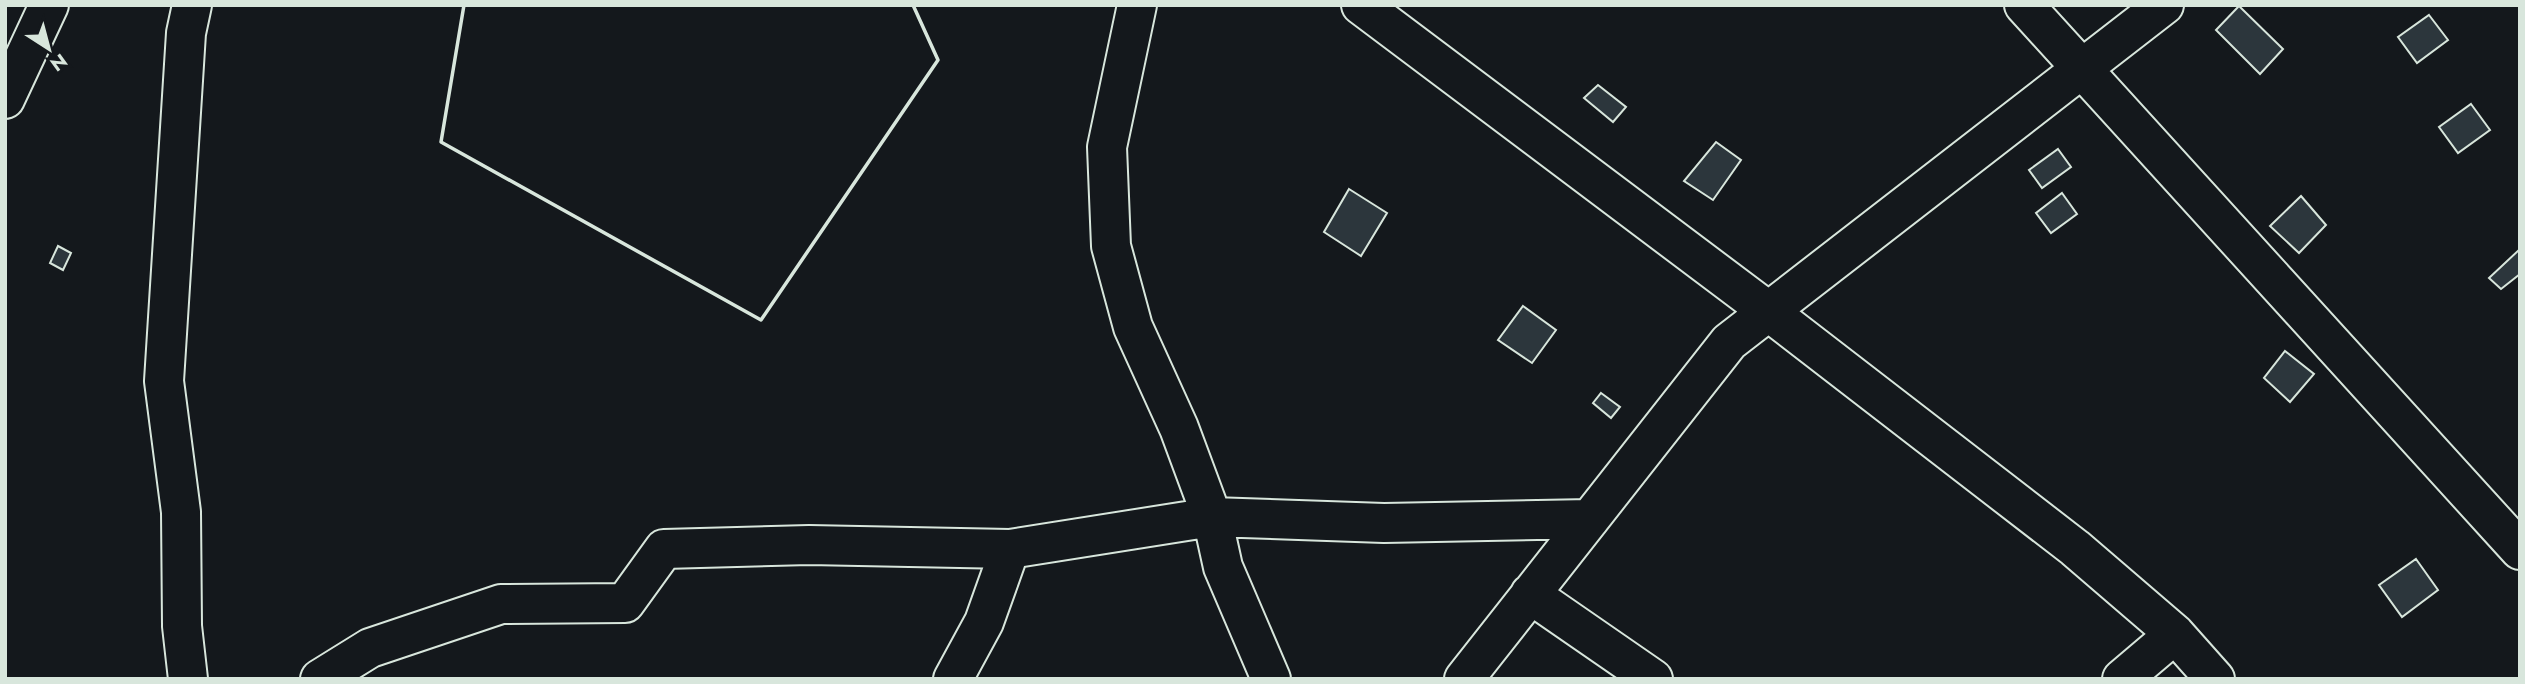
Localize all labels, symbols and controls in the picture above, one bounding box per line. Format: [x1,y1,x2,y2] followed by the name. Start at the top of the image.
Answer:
[14,14,84,84] north arrow
[45,47,73,78] text: N

